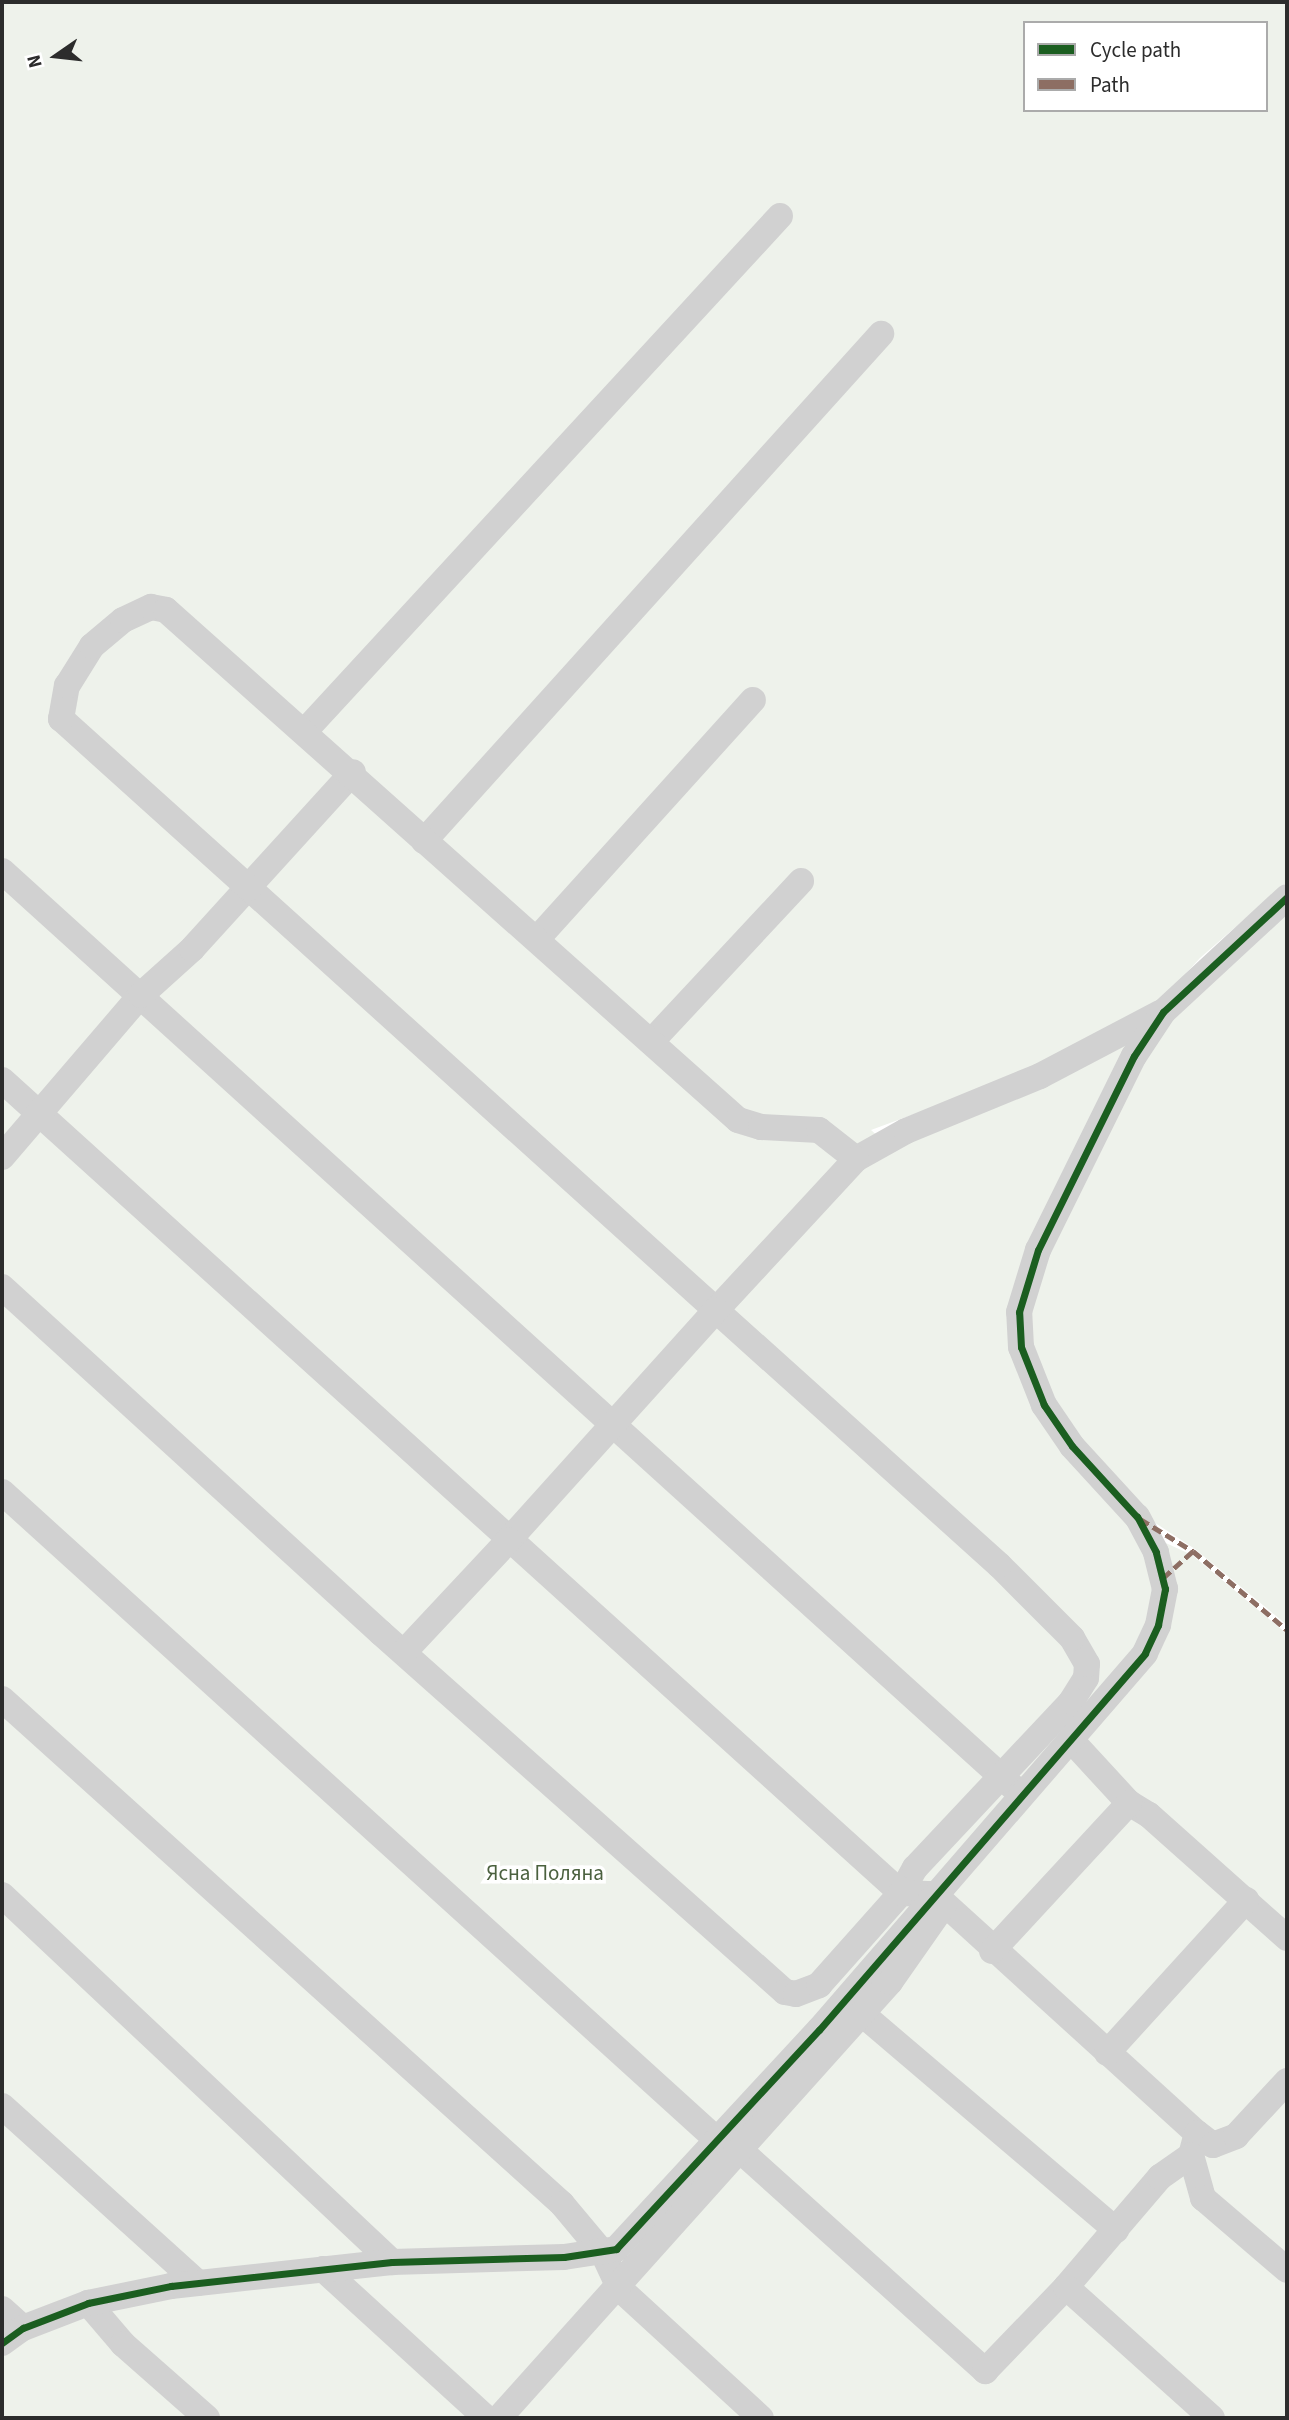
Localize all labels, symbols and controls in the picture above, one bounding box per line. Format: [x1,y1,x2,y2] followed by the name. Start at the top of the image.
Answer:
[21,21,91,91] north arrow
[1023,21,1268,112] legend
[1090,35,1181,65] text: Cycle path
[21,52,50,71] text: N
[1090,70,1130,100] text: Path
[486,1860,604,1886] park label: Ясна Поляна

